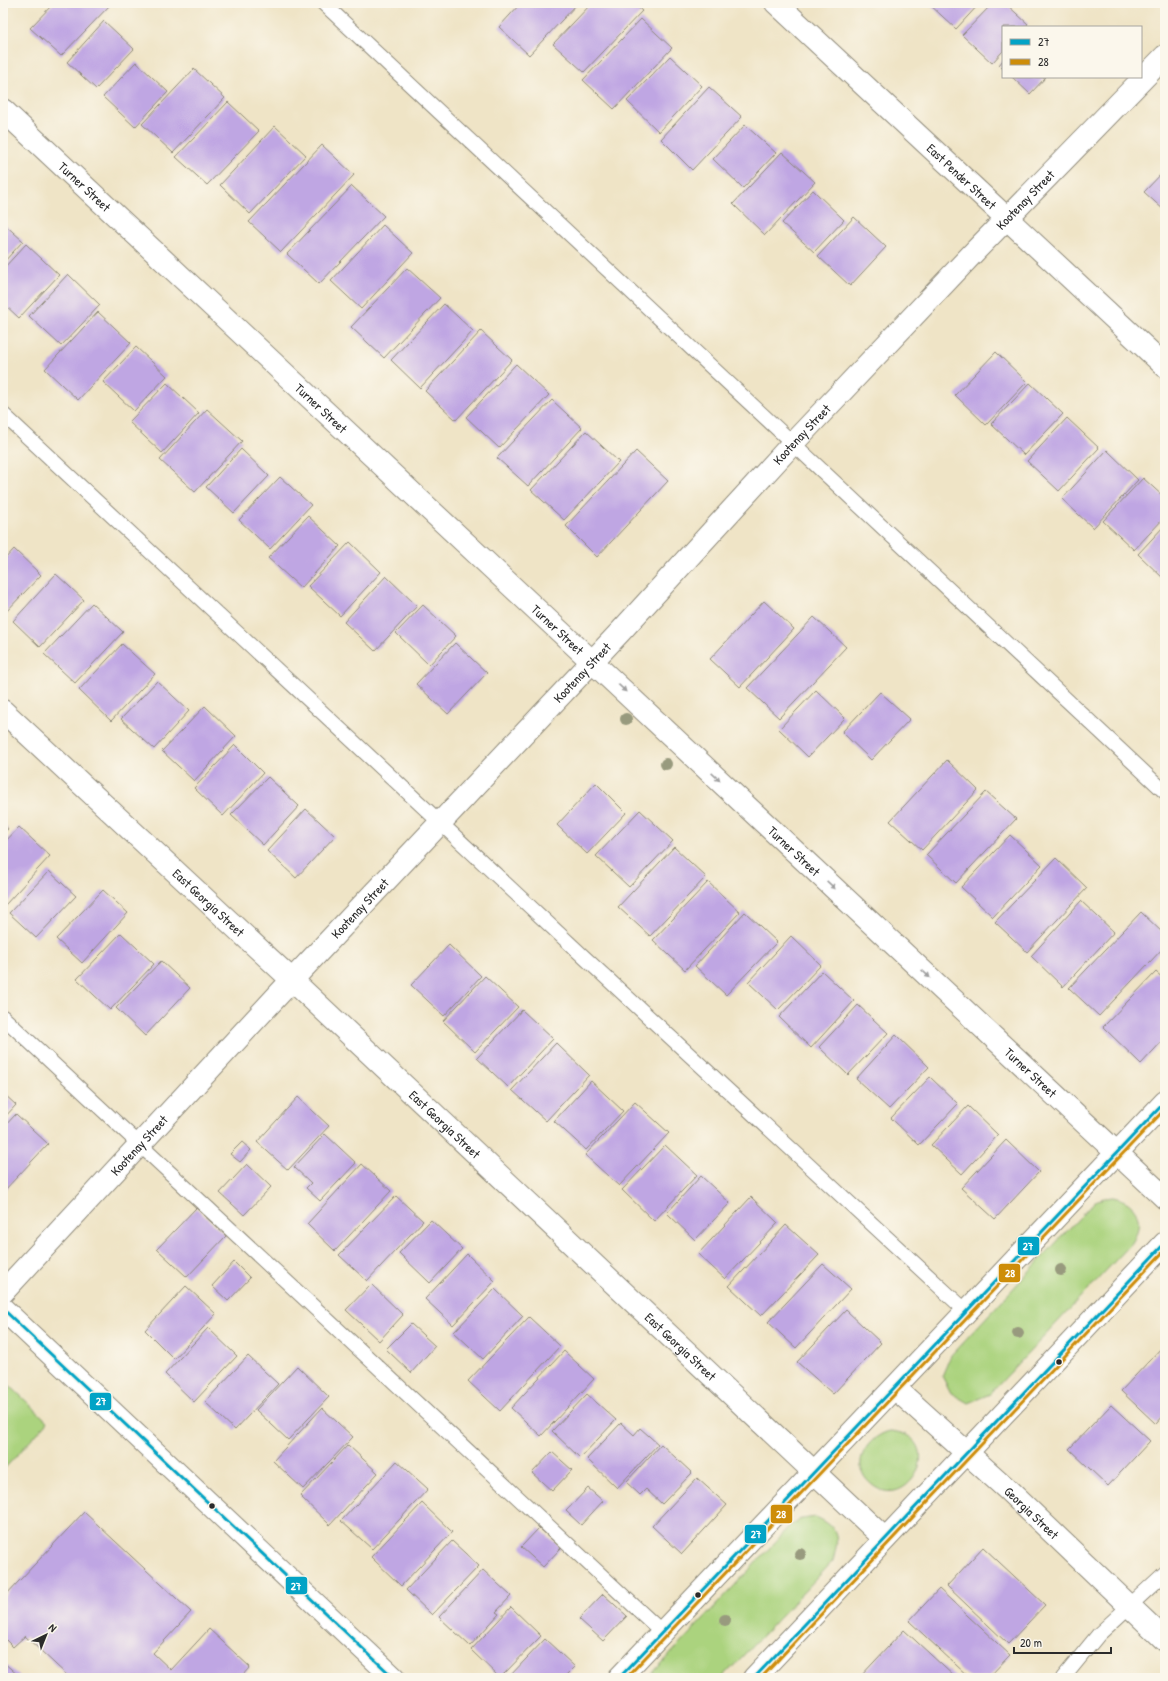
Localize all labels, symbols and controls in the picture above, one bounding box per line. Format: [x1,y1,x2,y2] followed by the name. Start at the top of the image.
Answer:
[1002,26,1142,78] legend
[1038,33,1050,50] text: 27
[1038,53,1049,70] text: 28
[923,139,1001,214] street label: East Pender Street
[55,158,115,216] street label: Turner Street
[992,165,1059,233] street label: Kootenay Street
[291,379,352,437] street label: Turner Street
[769,400,835,468] street label: Kootenay Street
[528,600,588,659] street label: Turner Street
[549,638,615,707] street label: Kootenay Street
[617,683,627,693] one-way arrow
[711,772,721,782] one-way arrow
[764,822,825,880] street label: Turner Street
[169,864,249,941] street label: East Georgia Street
[327,874,393,942] street label: Kootenay Street
[826,880,836,890] one-way arrow
[921,970,931,979] one-way arrow
[1001,1043,1061,1102] street label: Turner Street
[405,1086,485,1163] street label: East Georgia Street
[106,1111,172,1180] street label: Kootenay Street
[1017,1236,1040,1256] line badge: 27
[1023,1239,1034,1253] text: 27
[998,1263,1021,1283] line badge: 28
[1005,1266,1015,1280] text: 28
[641,1308,721,1385] street label: East Georgia Street
[1054,1357,1064,1367] unlabelled marker
[89,1392,112,1411] line badge: 27
[96,1394,107,1408] text: 27
[1001,1482,1063,1543] street label: Georgia Street
[207,1501,217,1511] unlabelled marker
[770,1504,793,1524] line badge: 28
[776,1507,786,1521] text: 28
[744,1524,767,1544] line badge: 27
[751,1527,762,1541] text: 27
[285,1576,308,1595] line badge: 27
[291,1579,302,1593] text: 27
[693,1590,703,1600] unlabelled marker
[26,1615,66,1655] north arrow
[46,1621,60,1635] text: N
[1014,1629,1111,1655] scale bar
[1020,1634,1042,1651] text: 20 m

